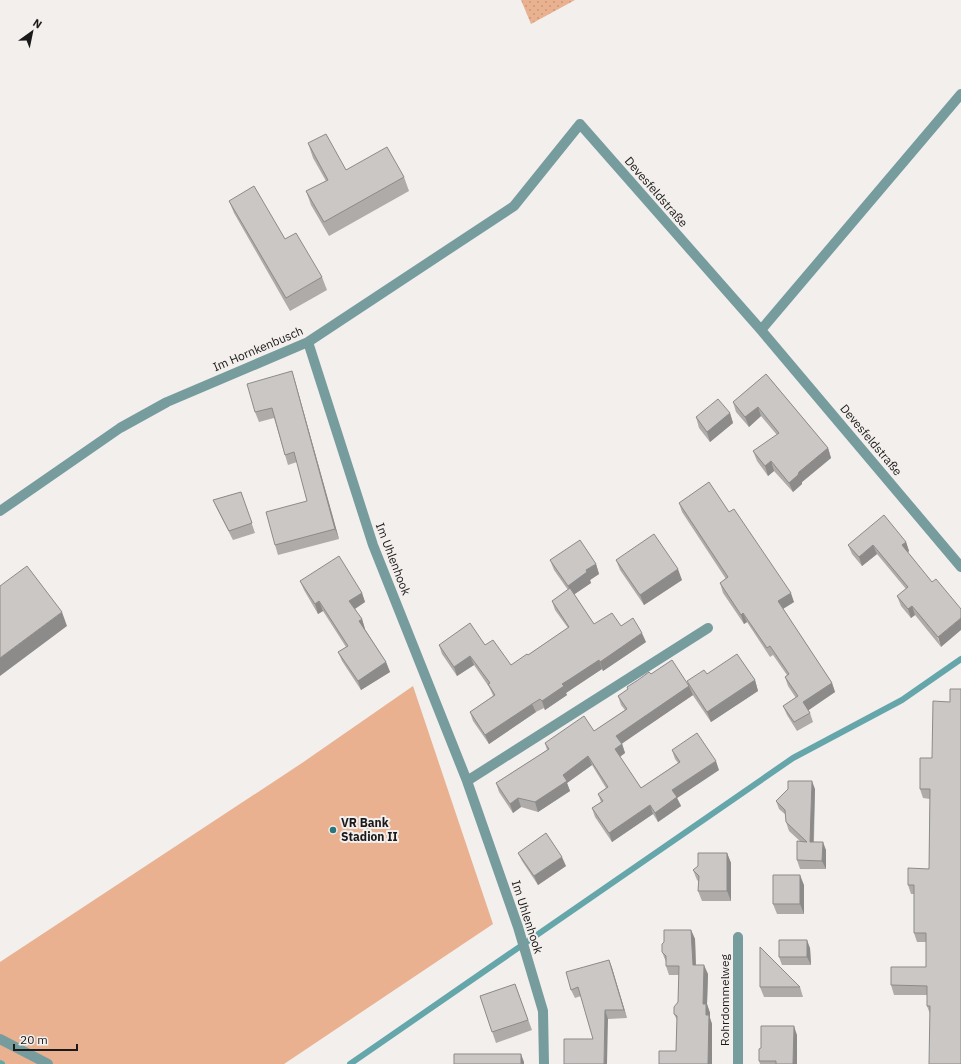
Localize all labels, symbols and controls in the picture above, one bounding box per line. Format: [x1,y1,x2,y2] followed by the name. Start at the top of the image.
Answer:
[12,12,52,52] north arrow
[30,16,45,32] text: N
[622,153,691,230] street label: Devesfeldstraße
[210,323,305,374] street label: Im Hornkenbusch
[837,401,906,479] street label: Devesfeldstraße
[373,521,414,598] street label: Im Uhlenhook
[341,815,398,844] place label: VR Bank Stadion II
[328,825,338,835] marker: VR Bank Stadion II
[509,878,547,956] street label: Im Uhlenhook
[717,953,732,1046] street label: Rohrdommelweg
[14,1026,77,1052] scale bar
[20,1032,48,1047] text: 20 m

